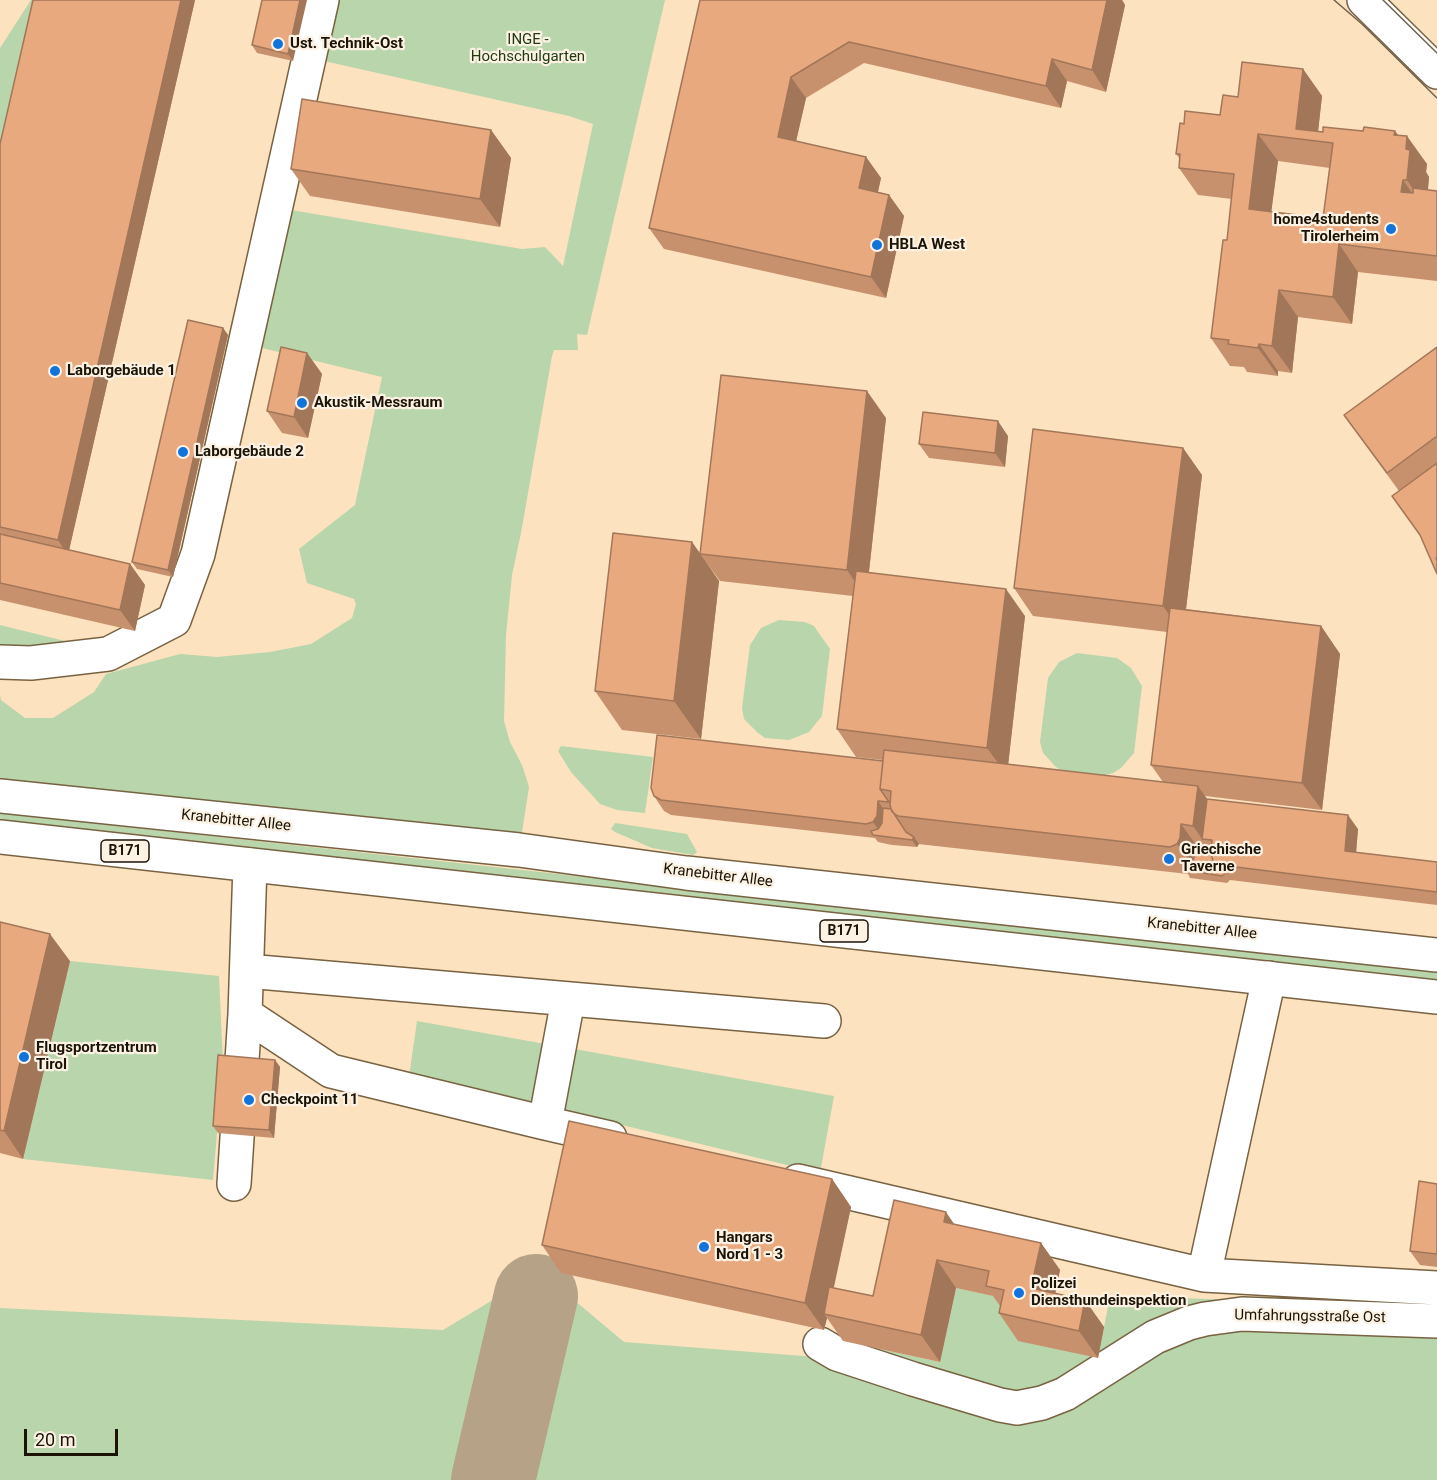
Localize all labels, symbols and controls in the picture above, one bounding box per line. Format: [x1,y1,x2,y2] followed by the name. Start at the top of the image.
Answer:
[471,31,585,66] park label: INGE - Hochschulgarten
[290,35,403,53] place label: Ust. Technik-Ost
[271,37,285,51] marker: Ust. Technik-Ost
[1274,211,1379,246] place label: home4students Tirolerheim
[1384,222,1398,236] marker: home4students Tirolerheim
[889,236,965,254] place label: HBLA West
[870,238,884,252] marker: HBLA West
[67,362,176,380] place label: Laborgebäude 1
[48,364,62,378] marker: Laborgebäude 1
[314,394,442,412] place label: Akustik-Messraum
[295,396,309,410] marker: Akustik-Messraum
[195,443,304,461] place label: Laborgebäude 2
[176,445,190,459] marker: Laborgebäude 2
[180,806,292,836] street label: Kranebitter Allee
[101,840,149,862] road number: B171
[1181,841,1261,876] place label: Griechische Taverne
[1162,852,1176,866] marker: Griechische Taverne
[662,860,774,892] street label: Kranebitter Allee
[1146,914,1258,944] street label: Kranebitter Allee
[820,920,868,942] road number: B171
[36,1039,157,1074] place label: Flugsportzentrum Tirol
[17,1050,31,1064] marker: Flugsportzentrum Tirol
[261,1091,358,1109] place label: Checkpoint 11
[242,1093,256,1107] marker: Checkpoint 11
[716,1229,783,1264] place label: Hangars Nord 1 - 3
[697,1240,711,1254] marker: Hangars Nord 1 - 3
[1031,1275,1186,1310] place label: Polizei Diensthundeinspektion
[1012,1286,1026,1300] marker: Polizei Diensthundeinspektion
[1234,1307,1386,1327] street label: Umfahrungsstraße Ost
[27,1417,122,1455] scale bar
[35,1429,75,1450] text: 20 m

